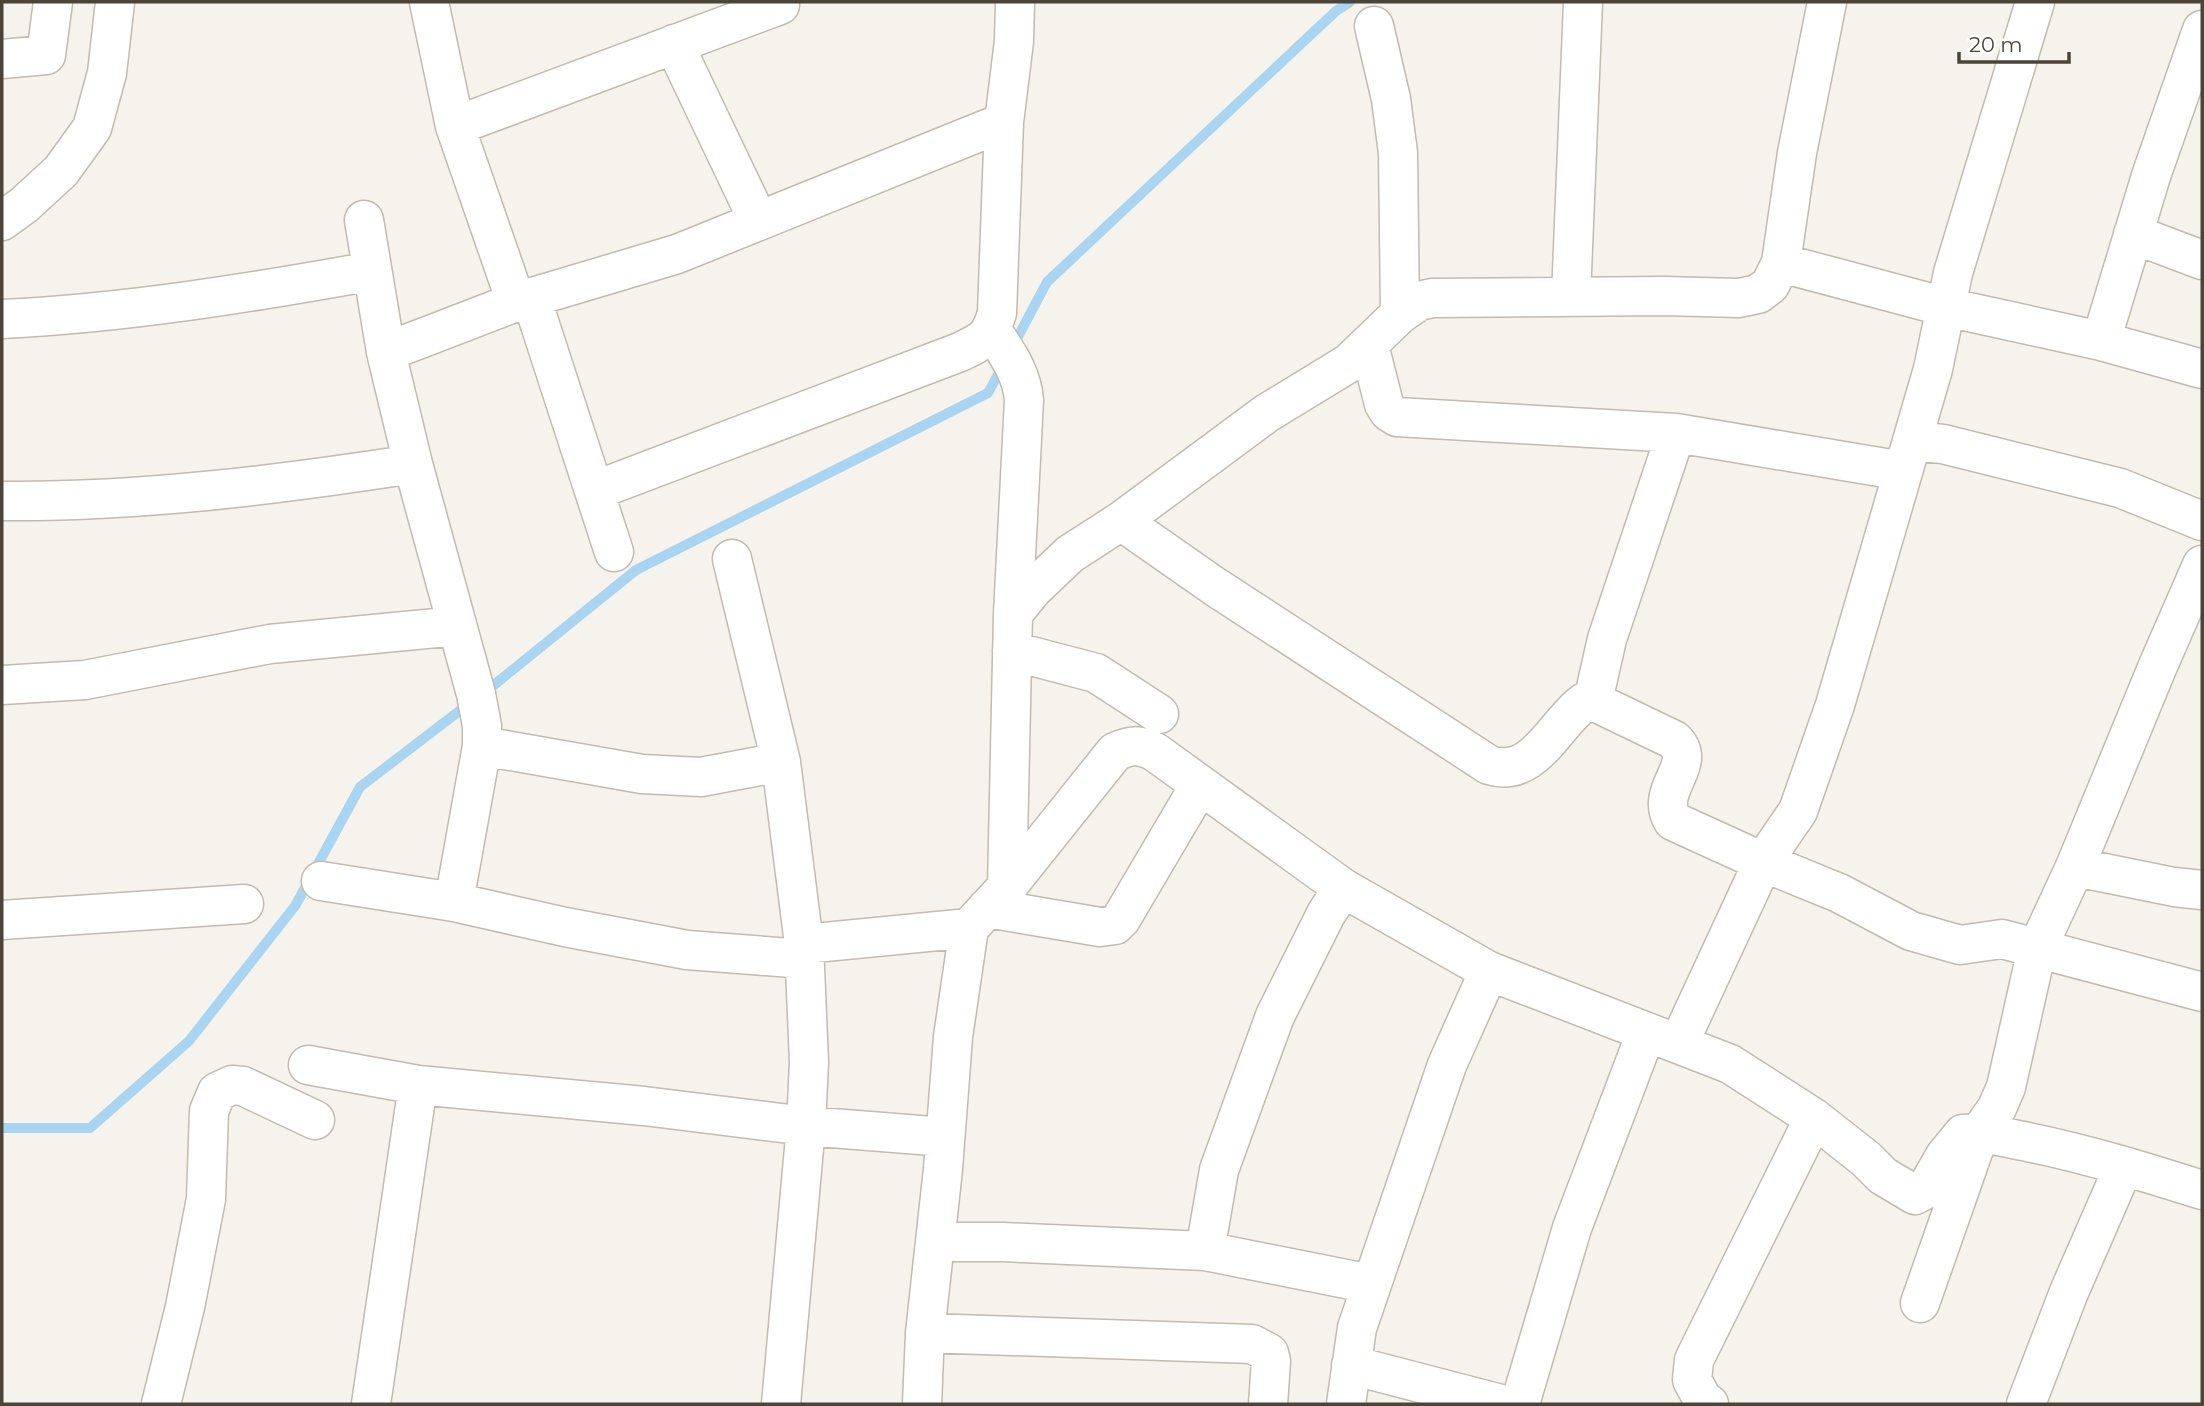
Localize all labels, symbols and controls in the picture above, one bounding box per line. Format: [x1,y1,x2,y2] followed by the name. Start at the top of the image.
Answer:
[1959,21,2069,65] scale bar
[1969,32,2023,57] text: 20 m

